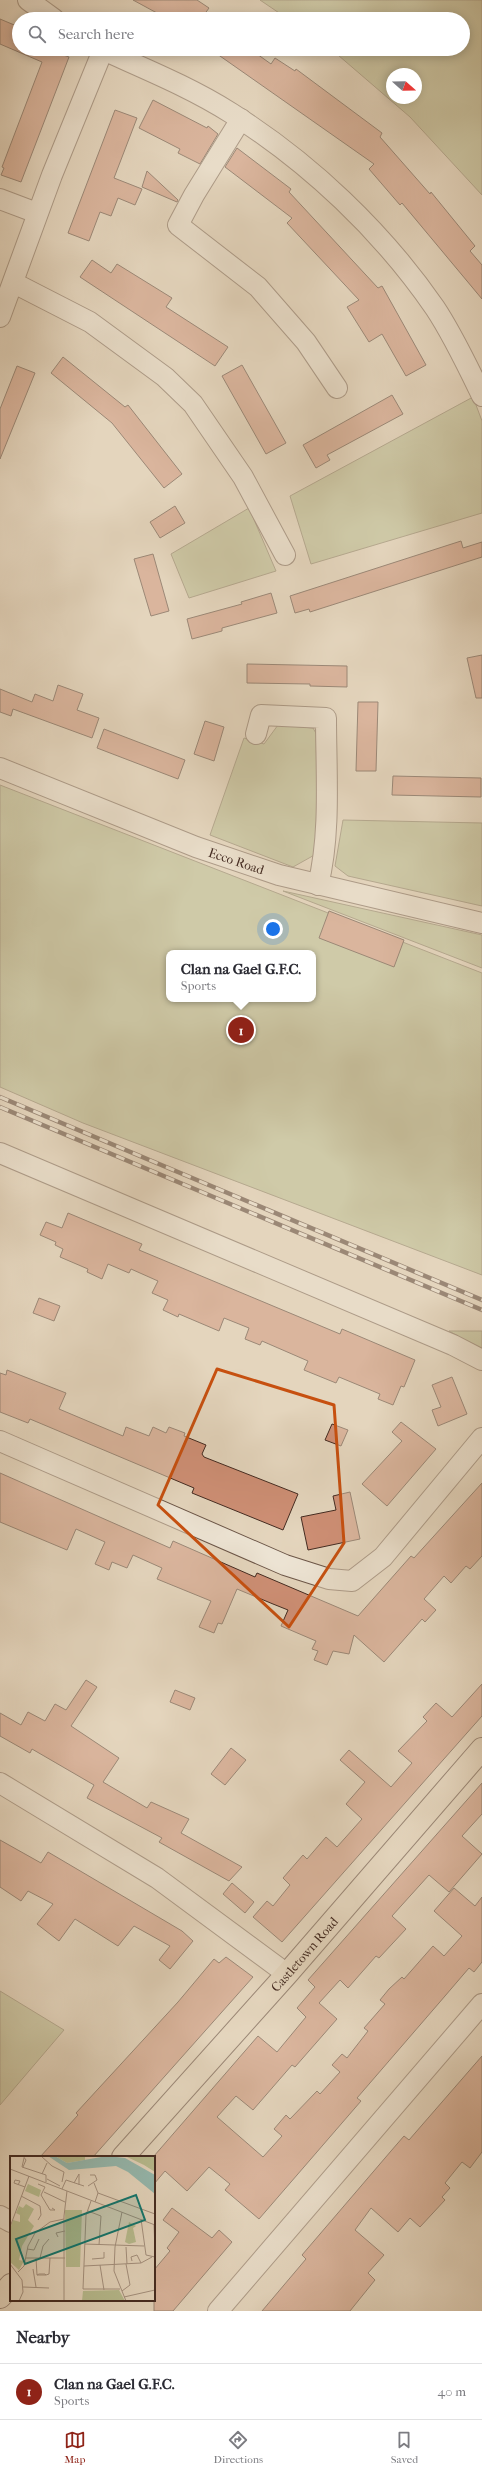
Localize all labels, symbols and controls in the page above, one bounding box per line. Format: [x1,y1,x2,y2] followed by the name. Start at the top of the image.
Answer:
[12,12,470,56] search box
[26,23,48,45] icon: search
[58,25,134,43] text: Search here
[386,68,422,104] north arrow
[207,845,267,878] street label: Ecco Road
[263,919,283,939] your location
[166,950,316,1002] popup
[181,960,301,978] text: Clan na Gael G.F.C.
[181,978,216,993] text: Sports
[228,1015,254,1045] pin: 1
[268,1913,342,1995] street label: Castletown Road
[10,2156,155,2301] inset map
[16,2327,70,2347] text: Nearby
[54,2375,175,2393] text: Clan na Gael G.F.C.
[27,2384,31,2399] text: 1
[438,2384,466,2399] text: 40 m
[54,2393,89,2408] text: Sports
[64,2429,86,2466] tab: Map
[214,2429,263,2466] tab: Directions
[391,2429,418,2466] tab: Saved

